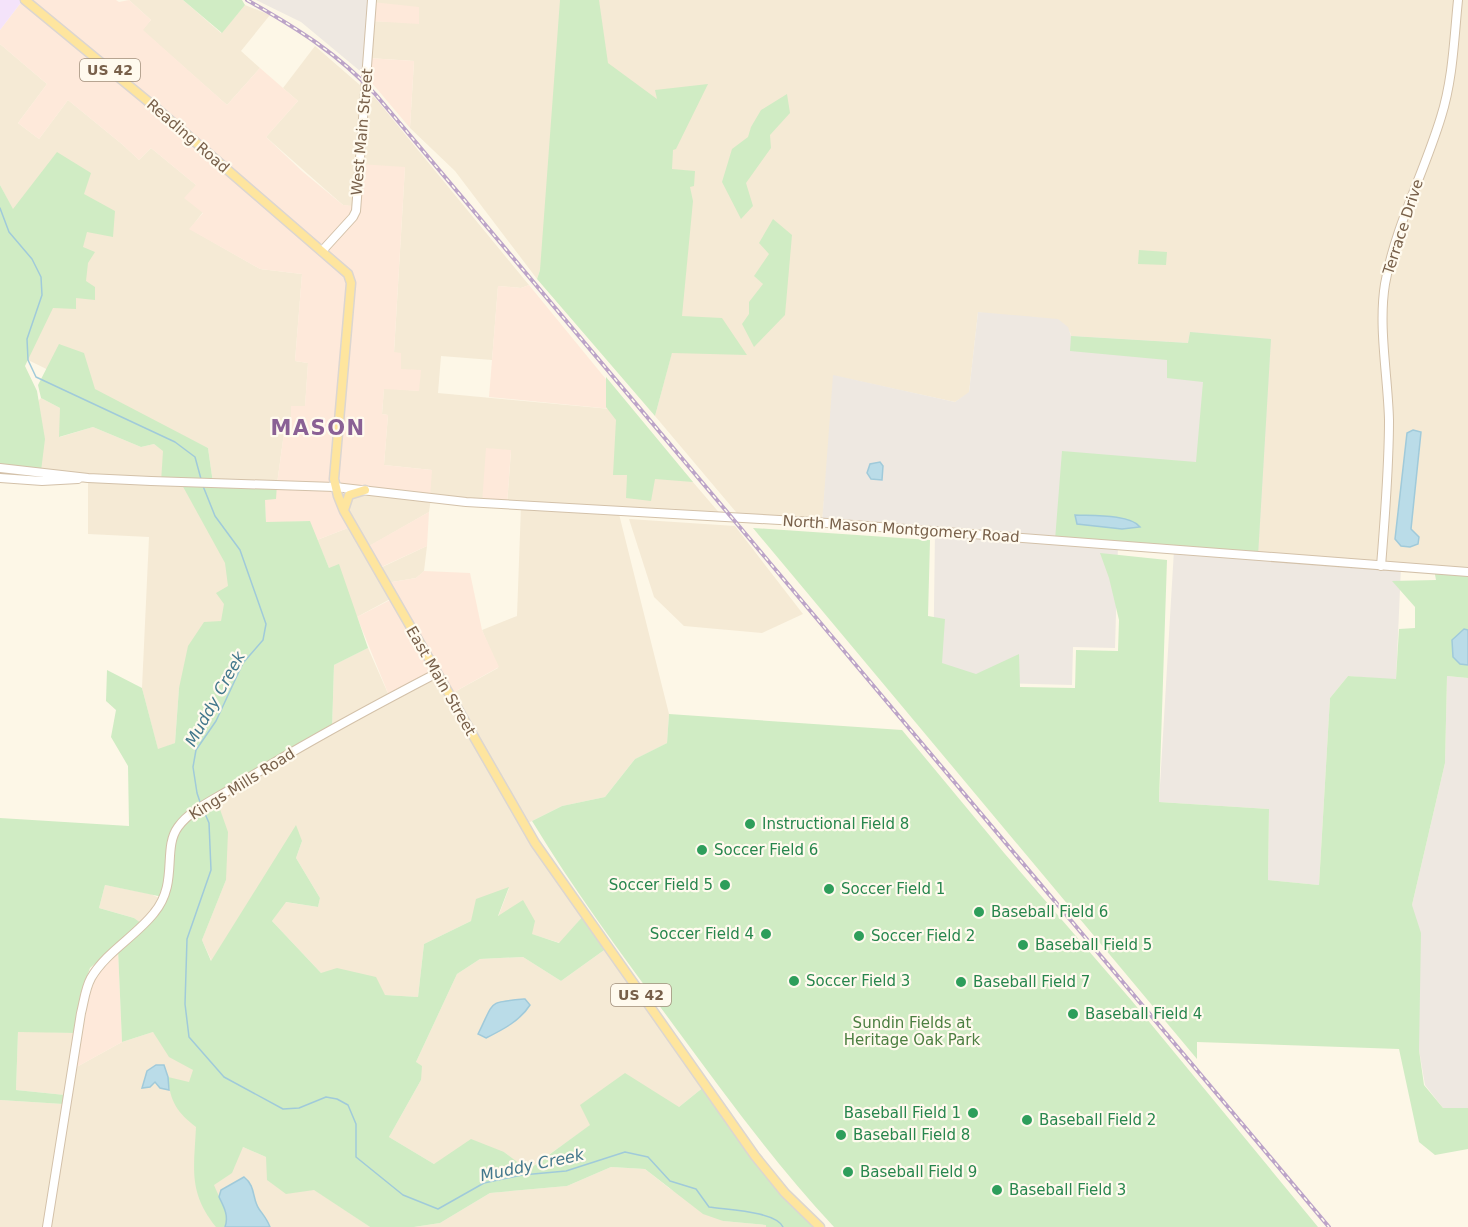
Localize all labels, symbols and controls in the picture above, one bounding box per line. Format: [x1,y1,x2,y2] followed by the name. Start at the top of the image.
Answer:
[80,59,140,81] road number: US 42
[347,67,377,196] street label: West Main Street
[143,95,233,177] street label: Reading Road
[1379,177,1427,278] street label: Terrace Drive
[270,416,366,440] district label: MASON
[782,512,1020,546] street label: North Mason Montgomery Road
[402,623,480,739] street label: East Main Street
[181,648,249,750] water label: Muddy Creek
[186,744,298,824] street label: Kings Mills Road
[762,815,909,833] place label: Instructional Field 8
[743,817,757,831] marker: Instructional Field 8
[714,841,818,859] place label: Soccer Field 6
[695,843,709,857] marker: Soccer Field 6
[609,876,713,894] place label: Soccer Field 5
[718,878,732,892] marker: Soccer Field 5
[841,880,945,898] place label: Soccer Field 1
[822,882,836,896] marker: Soccer Field 1
[991,903,1108,921] place label: Baseball Field 6
[972,905,986,919] marker: Baseball Field 6
[650,925,754,943] place label: Soccer Field 4
[759,927,773,941] marker: Soccer Field 4
[871,927,975,945] place label: Soccer Field 2
[852,929,866,943] marker: Soccer Field 2
[1035,936,1152,954] place label: Baseball Field 5
[1016,938,1030,952] marker: Baseball Field 5
[806,972,910,990] place label: Soccer Field 3
[973,973,1090,991] place label: Baseball Field 7
[787,974,801,988] marker: Soccer Field 3
[954,975,968,989] marker: Baseball Field 7
[611,984,671,1006] road number: US 42
[1085,1005,1202,1023] place label: Baseball Field 4
[1066,1007,1080,1021] marker: Baseball Field 4
[844,1014,980,1049] park label: Sundin Fields at Heritage Oak Park
[844,1104,961,1122] place label: Baseball Field 1
[966,1106,980,1120] marker: Baseball Field 1
[1039,1111,1156,1129] place label: Baseball Field 2
[1020,1113,1034,1127] marker: Baseball Field 2
[853,1126,970,1144] place label: Baseball Field 8
[834,1128,848,1142] marker: Baseball Field 8
[478,1145,586,1185] water label: Muddy Creek
[860,1163,977,1181] place label: Baseball Field 9
[841,1165,855,1179] marker: Baseball Field 9
[1009,1181,1126,1199] place label: Baseball Field 3
[990,1183,1004,1197] marker: Baseball Field 3

